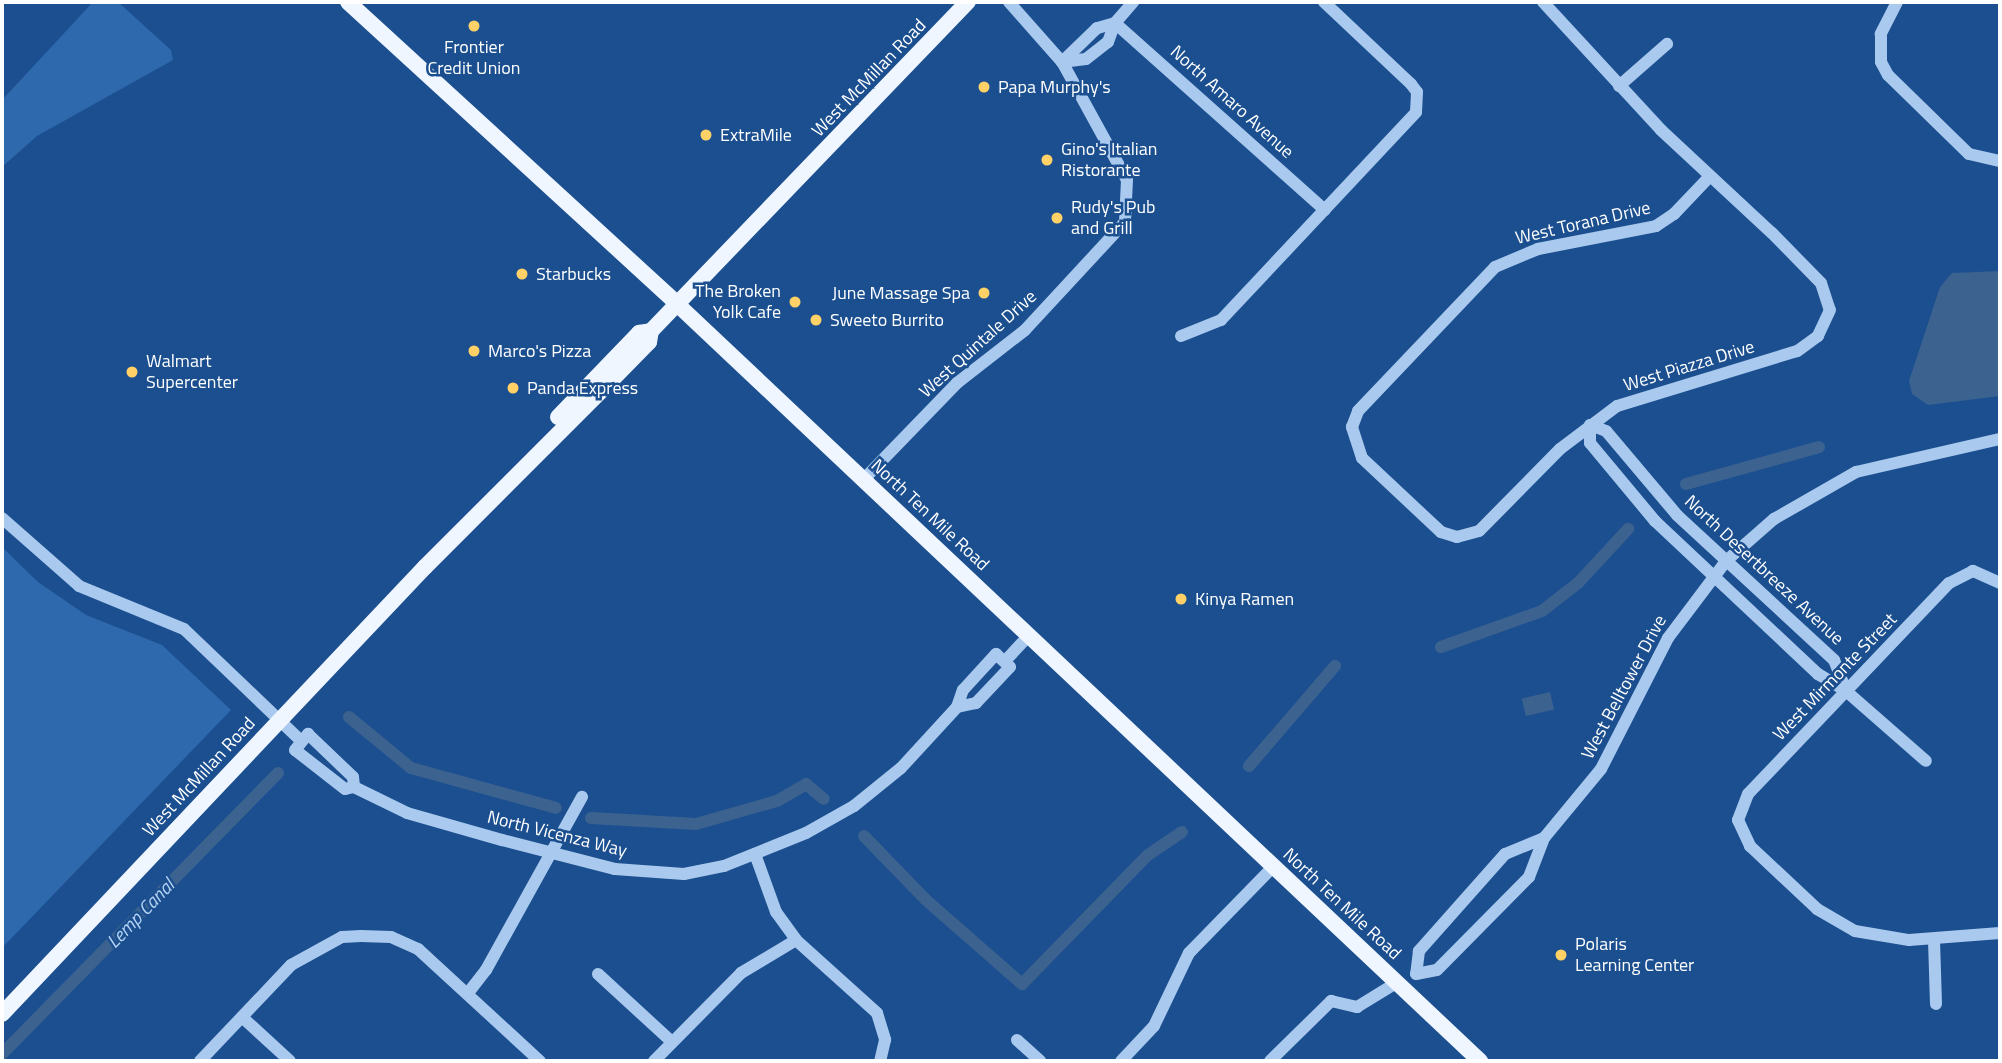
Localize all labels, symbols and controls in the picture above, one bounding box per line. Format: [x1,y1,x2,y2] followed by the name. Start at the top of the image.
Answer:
[807,15,931,141] street label: West McMillan Road
[466,18,482,34] marker: Frontier Credit Union
[428,37,520,80] place label: Frontier Credit Union
[1166,41,1298,163] street label: North Amaro Avenue
[998,76,1111,98] place label: Papa Murphy's
[976,79,992,95] marker: Papa Murphy's
[720,124,792,146] place label: ExtraMile
[698,127,714,143] marker: ExtraMile
[1061,139,1157,182] place label: Gino's Italian Ristorante
[1039,152,1055,168] marker: Gino's Italian Ristorante
[1071,197,1155,240] place label: Rudy's Pub and Grill
[1513,197,1653,249] street label: West Torana Drive
[1049,210,1065,226] marker: Rudy's Pub and Grill
[536,263,611,285] place label: Starbucks
[514,266,530,282] marker: Starbucks
[695,281,781,324] place label: The Broken Yolk Cafe
[832,282,970,304] place label: June Massage Spa
[976,285,992,301] marker: June Massage Spa
[915,286,1041,402] street label: West Quintale Drive
[787,294,803,310] marker: The Broken Yolk Cafe
[830,309,944,331] place label: Sweeto Burrito
[808,312,824,328] marker: Sweeto Burrito
[1621,336,1757,396] street label: West Piazza Drive
[488,340,591,362] place label: Marco's Pizza
[466,343,482,359] marker: Marco's Pizza
[146,351,238,394] place label: Walmart Supercenter
[124,364,140,380] marker: Walmart Supercenter
[527,377,638,399] place label: Panda Express
[505,380,521,396] marker: Panda Express
[866,455,994,575] street label: North Ten Mile Road
[1680,491,1848,649] street label: North Desertbreeze Avenue
[1195,588,1294,610] place label: Kinya Ramen
[1173,591,1189,607] marker: Kinya Ramen
[1769,609,1901,745] street label: West Mirmonte Street
[1577,611,1671,763] street label: West Belltower Drive
[138,713,260,841] street label: West McMillan Road
[485,806,629,862] street label: North Vicenza Way
[1278,844,1406,964] street label: North Ten Mile Road
[102,874,178,952] water label: Lemp Canal
[1575,934,1694,976] place label: Polaris Learning Center
[1553,947,1569,963] marker: Polaris Learning Center

